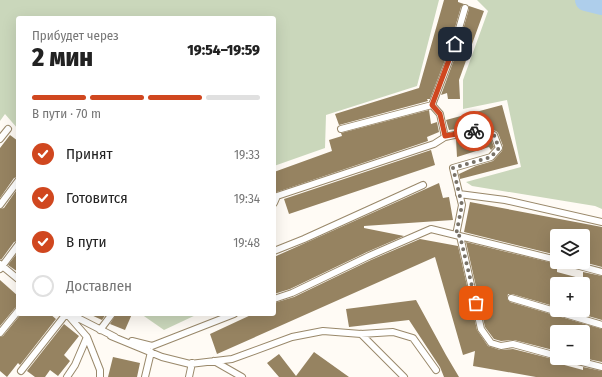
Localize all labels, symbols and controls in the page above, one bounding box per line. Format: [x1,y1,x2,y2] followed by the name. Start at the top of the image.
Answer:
[438,27,472,61] pin
[32,28,119,43] text: Прибудет через
[444,33,466,55] icon: home
[187,41,260,59] text: 19:54–19:59
[32,42,93,73] text: 2 мин
[32,106,101,121] text: В пути · 70 m
[454,111,494,151] courier
[463,120,485,142] icon: bike
[32,143,54,165] icon: check
[66,145,113,163] text: Принят
[234,147,260,162] text: 19:33
[32,187,54,209] icon: check
[66,189,128,207] text: Готовится
[234,191,260,206] text: 19:34
[550,229,590,365] map controls
[550,229,590,269] button: layers
[32,231,54,253] icon: check
[66,233,107,251] text: В пути
[233,235,260,250] text: 19:48
[66,277,132,295] text: Доставлен
[550,277,590,317] button: +
[459,286,493,320] pin
[465,292,487,314] icon: bag
[550,325,590,365] button: −

